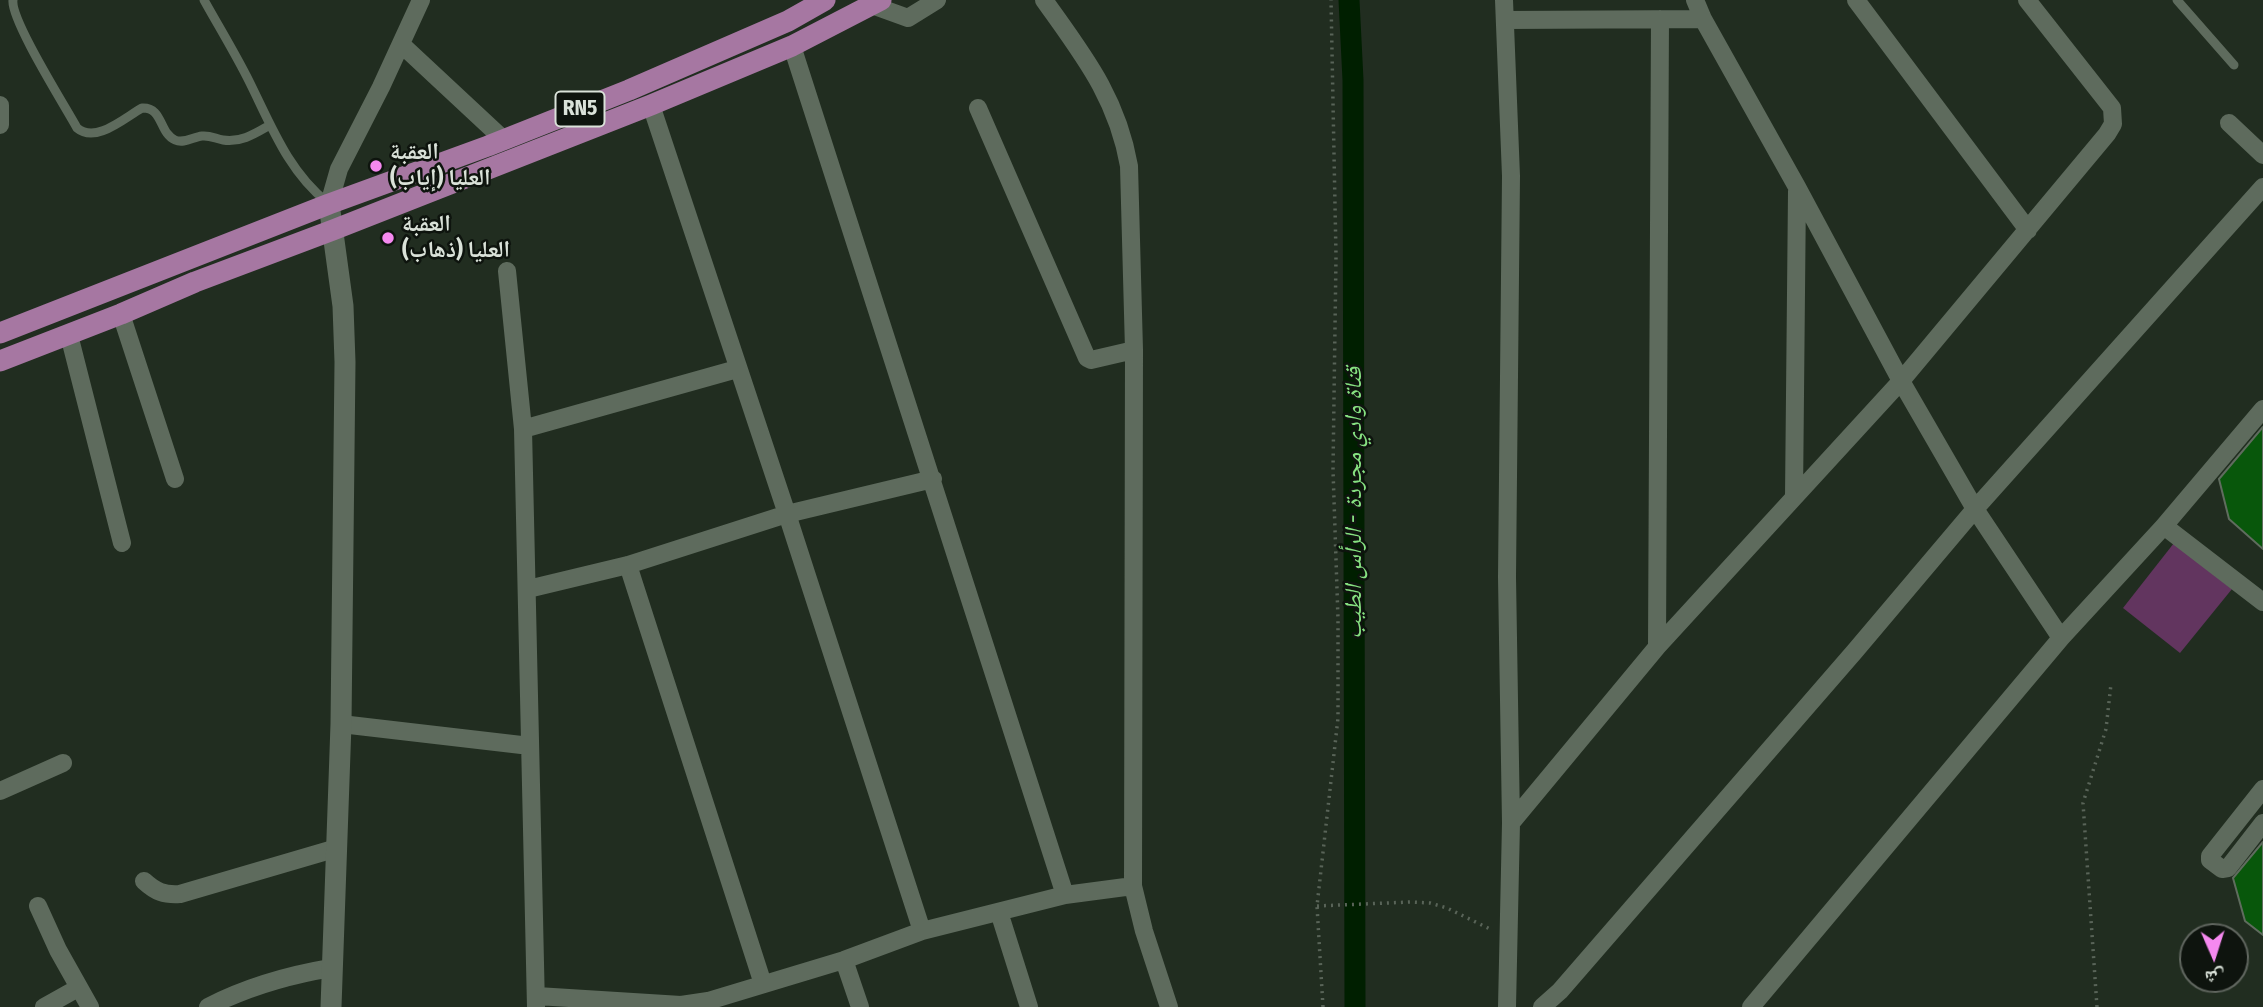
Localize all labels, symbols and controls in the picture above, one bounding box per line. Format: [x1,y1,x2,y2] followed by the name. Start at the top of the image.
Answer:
[556,92,604,126] road number: RN5
[390,139,491,193] place label: العقبة العليا (إياب)
[368,158,384,174] marker: العقبة العليا (إياب)
[402,211,510,265] place label: العقبة العليا (ذهاب)
[380,230,396,246] marker: العقبة العليا (ذهاب)
[1340,367,1368,639] water label: قناة وادي مجردة - الرأس الطيب
[2179,923,2249,993] north arrow
[2204,965,2226,989] text: ش

